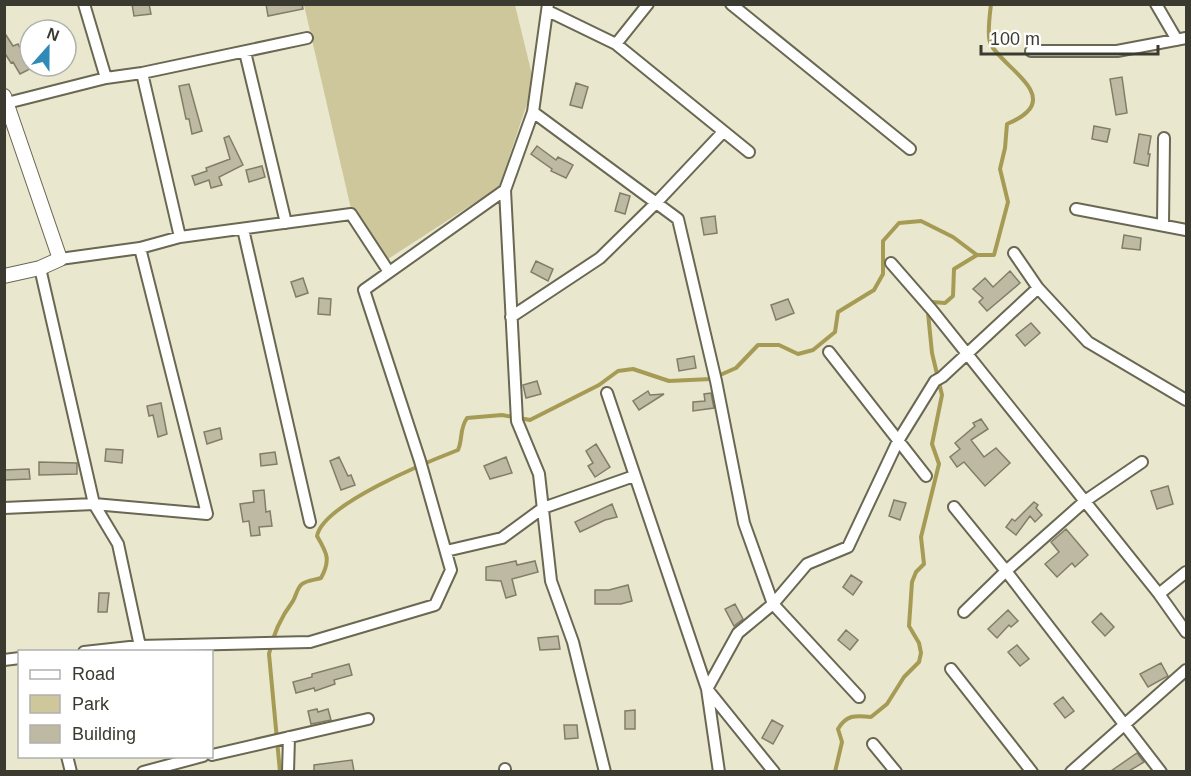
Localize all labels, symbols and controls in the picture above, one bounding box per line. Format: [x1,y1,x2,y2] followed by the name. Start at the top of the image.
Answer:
[18,18,78,78] north arrow
[981,18,1158,56] scale bar
[45,24,62,44] text: N
[990,29,1040,49] text: 100 m
[18,650,213,758] legend
[72,664,115,684] text: Road
[72,694,110,714] text: Park
[72,724,136,744] text: Building

